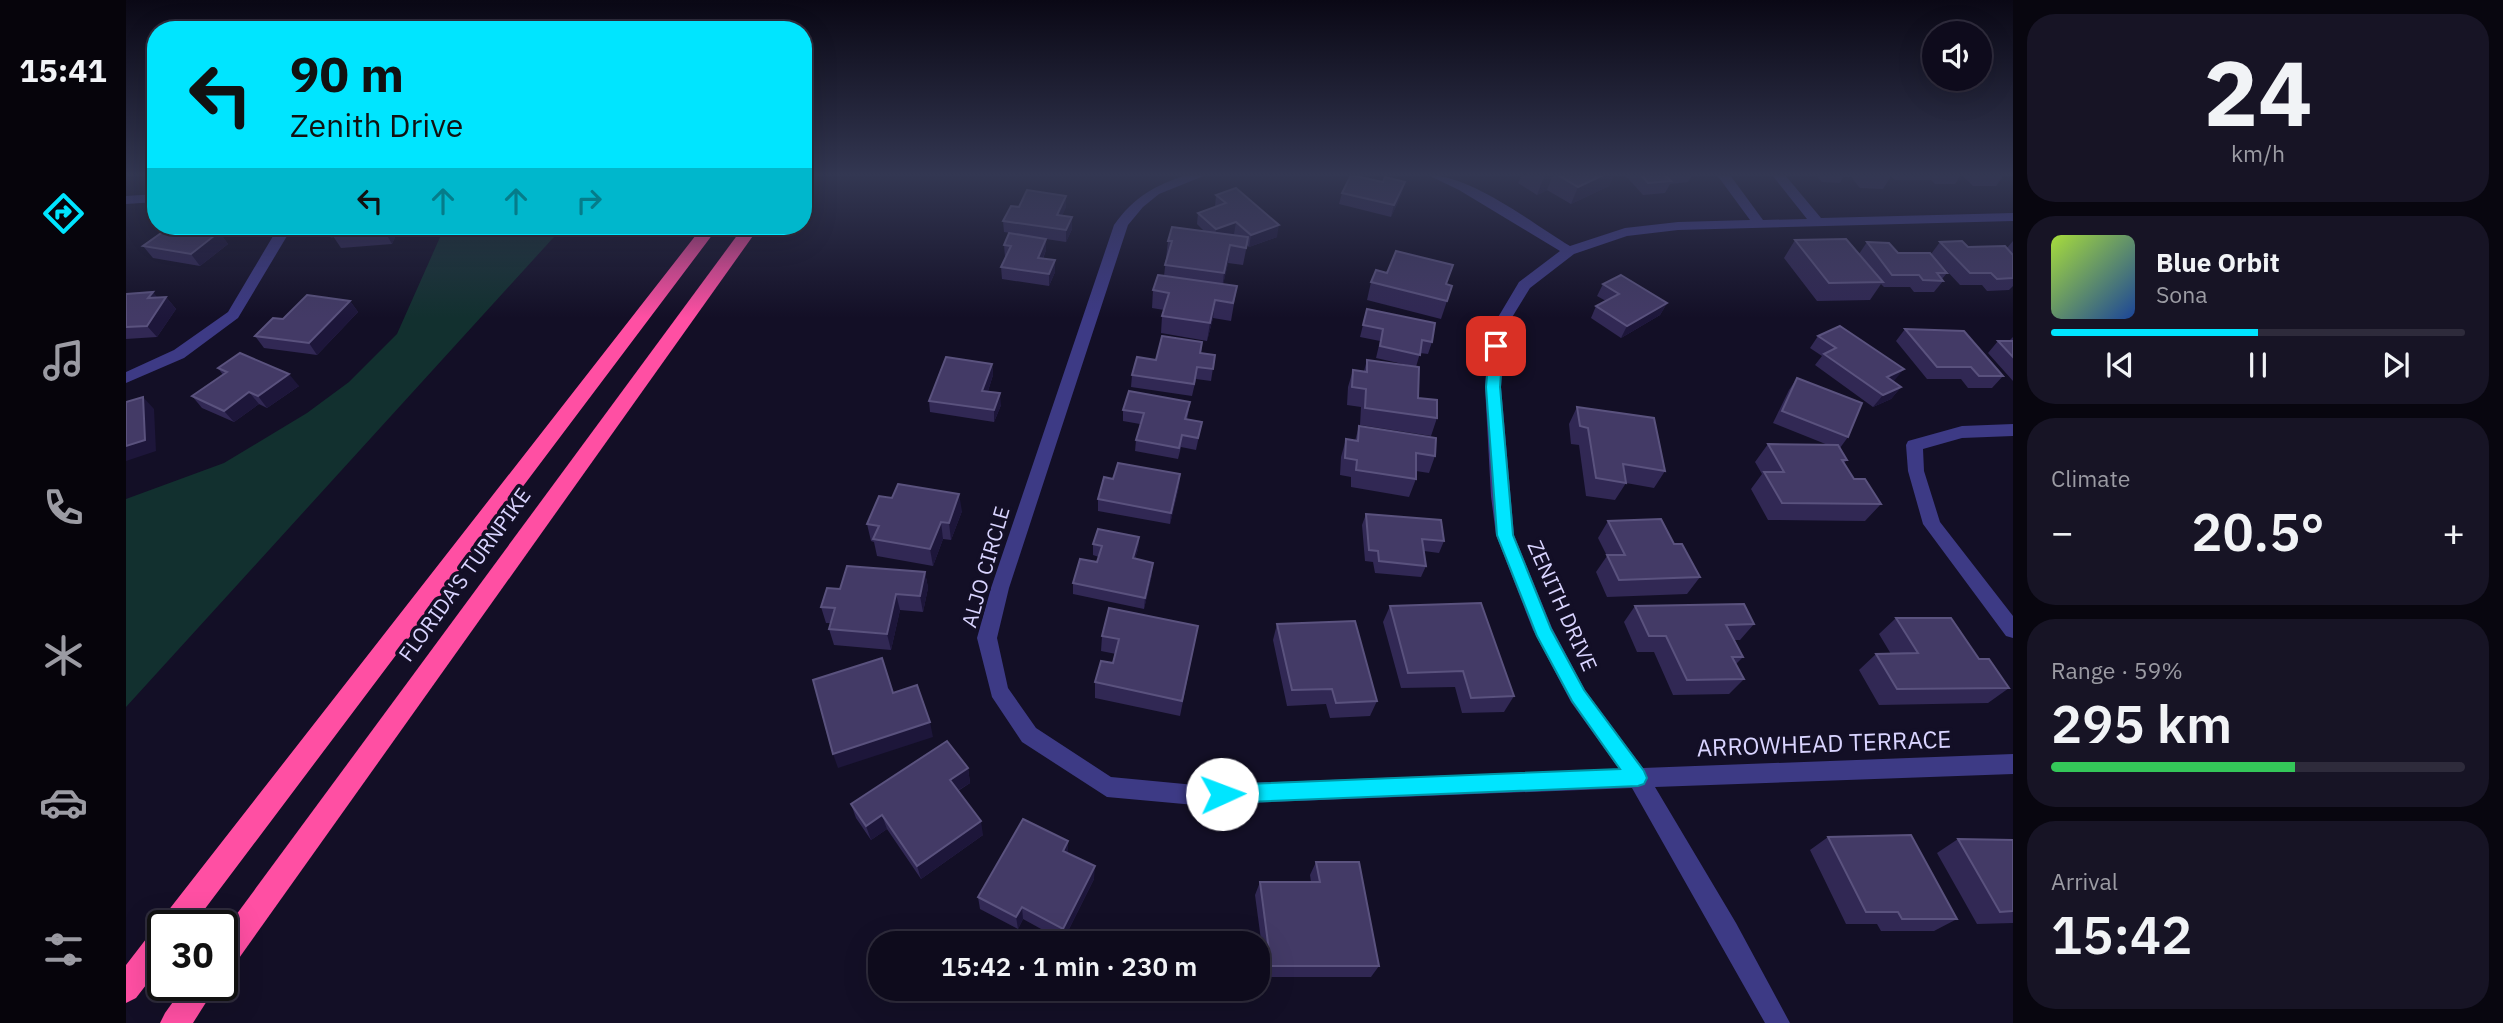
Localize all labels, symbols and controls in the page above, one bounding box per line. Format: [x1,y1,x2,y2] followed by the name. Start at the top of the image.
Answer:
[1922,21,1992,91] map controls
[1922,21,1992,91] button: sound
[2203,33,2313,151] text: 24
[290,42,404,105] text: 90 m
[19,49,107,91] text: 15:41
[175,49,266,140] icon: left
[290,104,463,146] text: Zenith Drive
[2231,138,2285,168] text: km/h
[351,182,389,220] icon: left
[424,182,462,220] icon: ahead
[497,182,535,220] icon: ahead
[570,182,608,220] icon: right
[39,189,88,238] icon: directions
[2156,245,2280,279] text: Blue Orbit
[2156,279,2208,309] text: Sona
[1466,316,1526,376] pin
[1477,327,1515,365] icon: arrive
[39,336,88,385] icon: music
[2101,346,2139,384] icon: previous
[2239,346,2277,384] icon: pause
[2377,346,2415,384] icon: next
[2051,463,2130,493] text: Climate
[392,482,537,667] street label: FLORIDA'S TURNPIKE
[39,483,88,532] icon: phone
[2191,498,2325,565] text: 20.5°
[954,503,1016,631] street label: ALJO CIRCLE
[2051,507,2074,556] text: −
[2442,507,2465,556] text: +
[1522,536,1604,675] street label: ZENITH DRIVE
[39,631,88,680] icon: climate
[2051,655,2183,685] text: Range · 59%
[2051,690,2232,757] text: 295 km
[1696,723,1952,763] street label: ARROWHEAD TERRACE
[1185,757,1259,831] position arrow
[39,778,88,827] icon: car
[2051,866,2118,896] text: Arrival
[2051,901,2192,968] text: 15:42
[147,910,238,1001] speed limit sign: 30
[39,925,88,974] icon: filters
[941,949,1197,983] text: 15:42 · 1 min · 230 m

